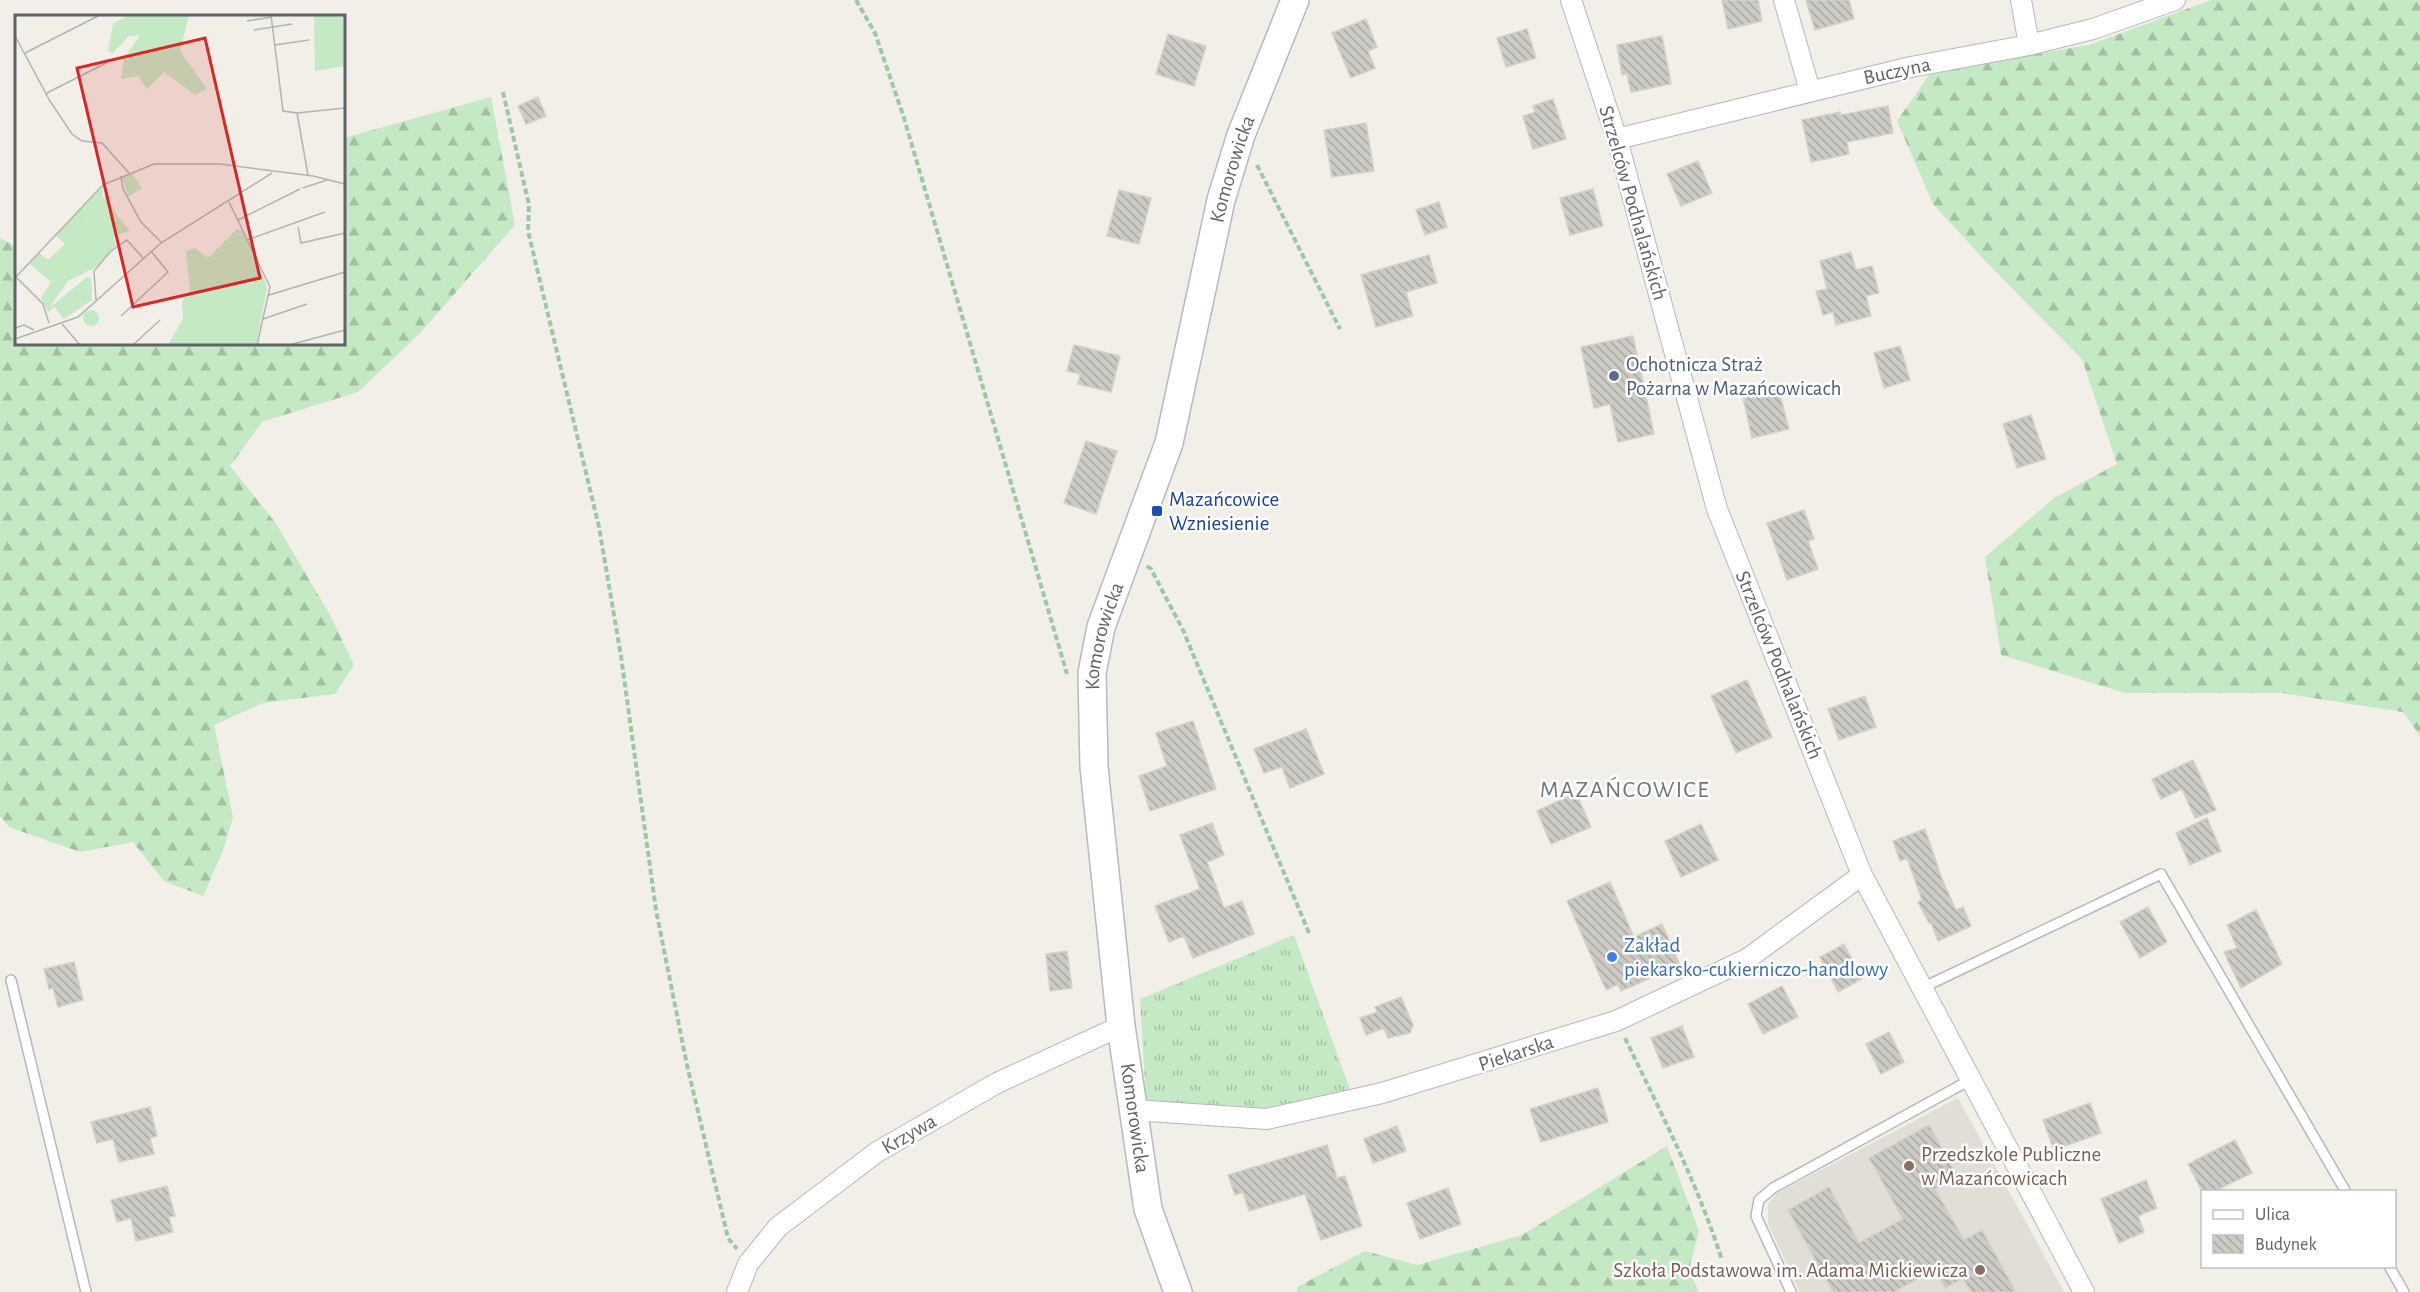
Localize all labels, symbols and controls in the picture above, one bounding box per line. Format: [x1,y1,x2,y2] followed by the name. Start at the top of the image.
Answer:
[15,15,345,345] inset map
[1861,54,1933,88] street label: Buczyna
[1595,103,1671,303] street label: Strzelców Podhalańskich
[1206,112,1258,224] street label: Komorowicka
[1626,354,1842,399] place label: Ochotnicza Straż Pożarna w Mazańcowicach
[1607,369,1621,383] marker: Ochotnicza Straż Pożarna w Mazańcowicach
[1169,489,1279,534] place label: Mazańcowice Wzniesienie
[1150,504,1164,518] marker: Mazańcowice Wzniesienie
[1732,568,1826,762] street label: Strzelców Podhalańskich
[1081,579,1127,690] street label: Komorowicka
[1540,776,1710,802] district label: MAZAŃCOWICE
[1624,935,1888,980] place label: Zakład piekarsko-cukierniczo-handlowy
[1605,950,1619,964] marker: Zakład piekarsko-cukierniczo-handlowy
[1476,1031,1556,1075] street label: Piekarska
[1117,1062,1153,1175] street label: Komorowicka
[878,1110,940,1158] street label: Krzywa
[1921,1144,2101,1189] place label: Przedszkole Publiczne w Mazańcowicach
[1902,1159,1916,1173] marker: Przedszkole Publiczne w Mazańcowicach
[2201,1190,2396,1268] legend
[2255,1206,2290,1224] text: Ulica
[2255,1236,2317,1254] text: Budynek
[1613,1260,1968,1281] place label: Szkoła Podstawowa im. Adama Mickiewicza
[1973,1263,1987,1277] marker: Szkoła Podstawowa im. Adama Mickiewicza

